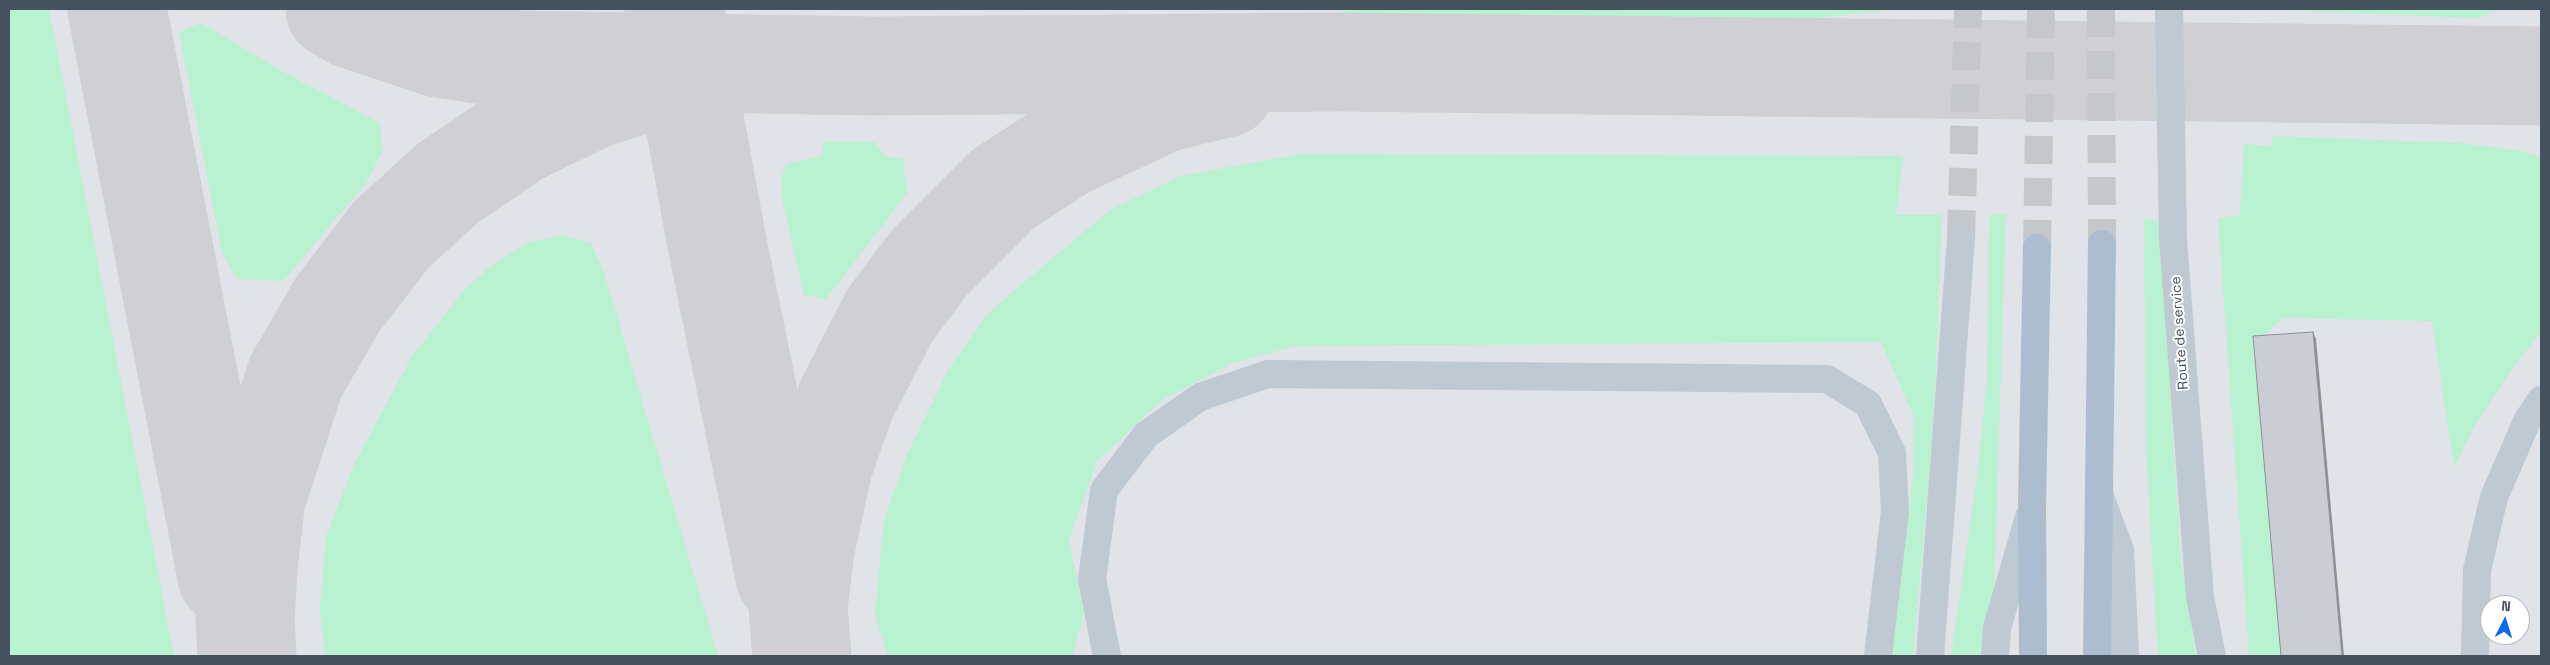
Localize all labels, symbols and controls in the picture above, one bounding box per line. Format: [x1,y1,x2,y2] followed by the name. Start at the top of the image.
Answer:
[2168,276,2192,390] street label: Route de service
[2480,595,2530,645] north arrow
[2501,597,2512,615] text: N

